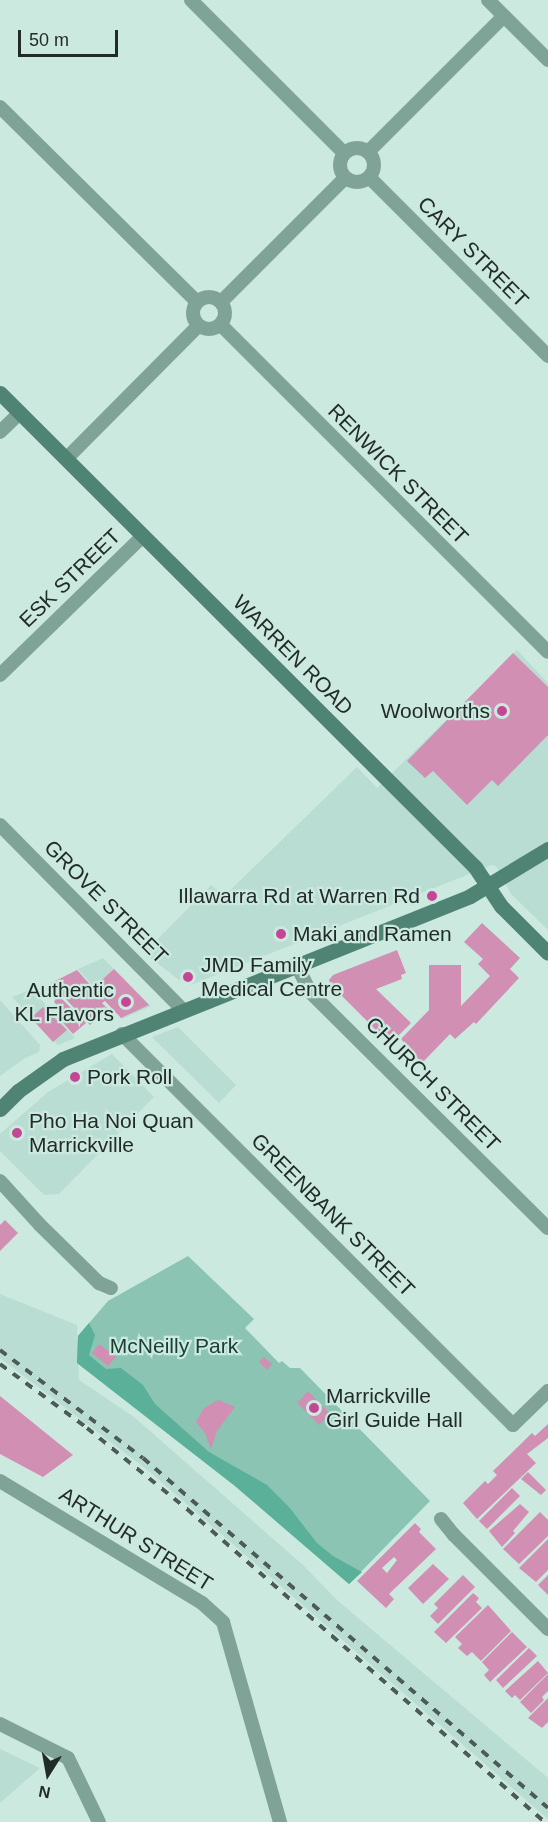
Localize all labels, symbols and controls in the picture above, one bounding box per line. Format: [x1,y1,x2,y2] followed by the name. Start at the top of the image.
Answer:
[21,18,122,56] scale bar
[29,30,69,50] text: 50 m
[412,191,534,313] street label: CARY STREET
[323,399,473,549] street label: RENWICK STREET
[14,524,126,632] street label: ESK STREET
[228,590,358,720] street label: WARREN ROAD
[381,698,490,724] place label: Woolworths
[495,704,509,718] marker: Woolworths
[39,835,173,969] street label: GROVE STREET
[178,883,420,909] place label: Illawarra Rd at Warren Rd
[425,889,439,903] marker: Illawarra Rd at Warren Rd
[293,921,452,947] place label: Maki and Ramen
[274,927,288,941] marker: Maki and Ramen
[201,952,342,1002] place label: JMD Family Medical Centre
[179,968,197,986] marker: JMD Family Medical Centre
[14,977,114,1027] place label: Authentic KL Flavors
[119,995,133,1009] marker: Authentic KL Flavors
[361,1012,505,1156] street label: CHURCH STREET
[87,1064,172,1090] place label: Pork Roll
[68,1070,82,1084] marker: Pork Roll
[29,1108,194,1158] place label: Pho Ha Noi Quan Marrickville
[10,1126,24,1140] marker: Pho Ha Noi Quan Marrickville
[246,1128,420,1302] street label: GREENBANK STREET
[110,1333,238,1359] park label: McNeilly Park
[326,1383,463,1433] place label: Marrickville Girl Guide Hall
[307,1401,321,1415] marker: Marrickville Girl Guide Hall
[55,1482,217,1596] street label: ARTHUR STREET
[18,1744,78,1804] north arrow
[37,1783,52,1802] text: N

